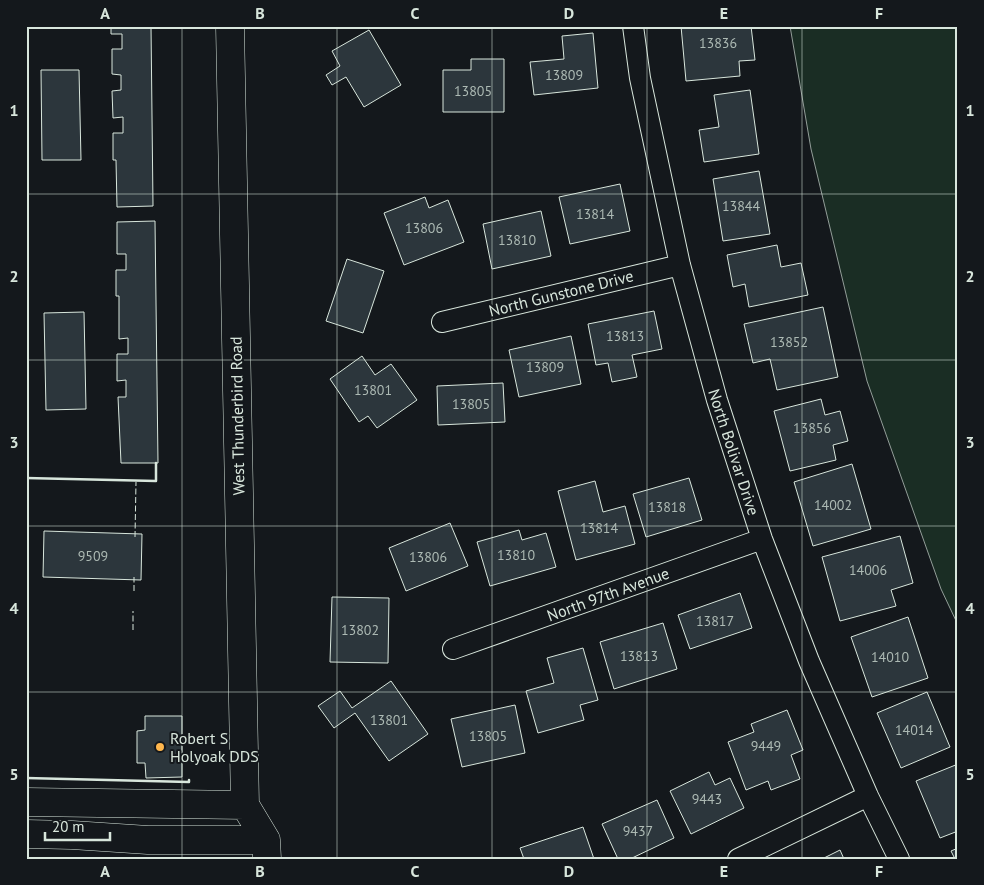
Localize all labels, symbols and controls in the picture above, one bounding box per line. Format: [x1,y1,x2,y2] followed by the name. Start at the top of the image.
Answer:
[100,3,110,23] text: A
[255,3,265,23] text: B
[411,3,420,23] text: C
[564,3,574,23] text: D
[720,3,728,23] text: E
[875,3,883,23] text: F
[699,34,737,52] house number: 13836
[545,66,583,84] house number: 13809
[454,82,492,100] house number: 13805
[9,100,19,120] text: 1
[965,100,975,120] text: 1
[722,197,760,215] house number: 13844
[576,205,614,223] house number: 13814
[405,219,443,237] house number: 13806
[498,231,536,249] house number: 13810
[487,265,635,321] street label: North Gunstone Drive
[9,266,19,286] text: 2
[965,266,975,286] text: 2
[606,327,644,345] house number: 13813
[770,333,808,351] house number: 13852
[226,336,248,496] street label: West Thunderbird Road
[526,358,564,376] house number: 13809
[354,381,392,399] house number: 13801
[704,386,764,518] street label: North Bolivar Drive
[452,395,490,413] house number: 13805
[793,419,831,437] house number: 13856
[9,432,19,452] text: 3
[965,432,975,452] text: 3
[814,496,852,514] house number: 14002
[648,498,686,516] house number: 13818
[580,519,618,537] house number: 13814
[497,546,535,564] house number: 13810
[78,547,108,565] house number: 9509
[409,548,447,566] house number: 13806
[849,561,887,579] house number: 14006
[544,563,672,625] street label: North 97th Avenue
[9,598,19,618] text: 4
[965,598,975,618] text: 4
[696,612,734,630] house number: 13817
[341,621,379,639] house number: 13802
[620,647,658,665] house number: 13813
[871,648,909,666] house number: 14010
[370,711,408,729] house number: 13801
[895,721,933,739] house number: 14014
[469,727,507,745] house number: 13805
[170,728,259,766] place label: Robert S Holyoak DDS
[751,737,781,755] house number: 9449
[154,741,166,753] marker: Robert S Holyoak DDS
[9,764,19,784] text: 5
[965,764,975,784] text: 5
[692,790,722,808] house number: 9443
[45,810,110,842] scale bar
[52,817,85,836] text: 20 m
[623,822,653,840] house number: 9437
[100,861,110,881] text: A
[255,861,265,881] text: B
[411,861,420,881] text: C
[564,861,574,881] text: D
[720,861,728,881] text: E
[875,861,883,881] text: F

